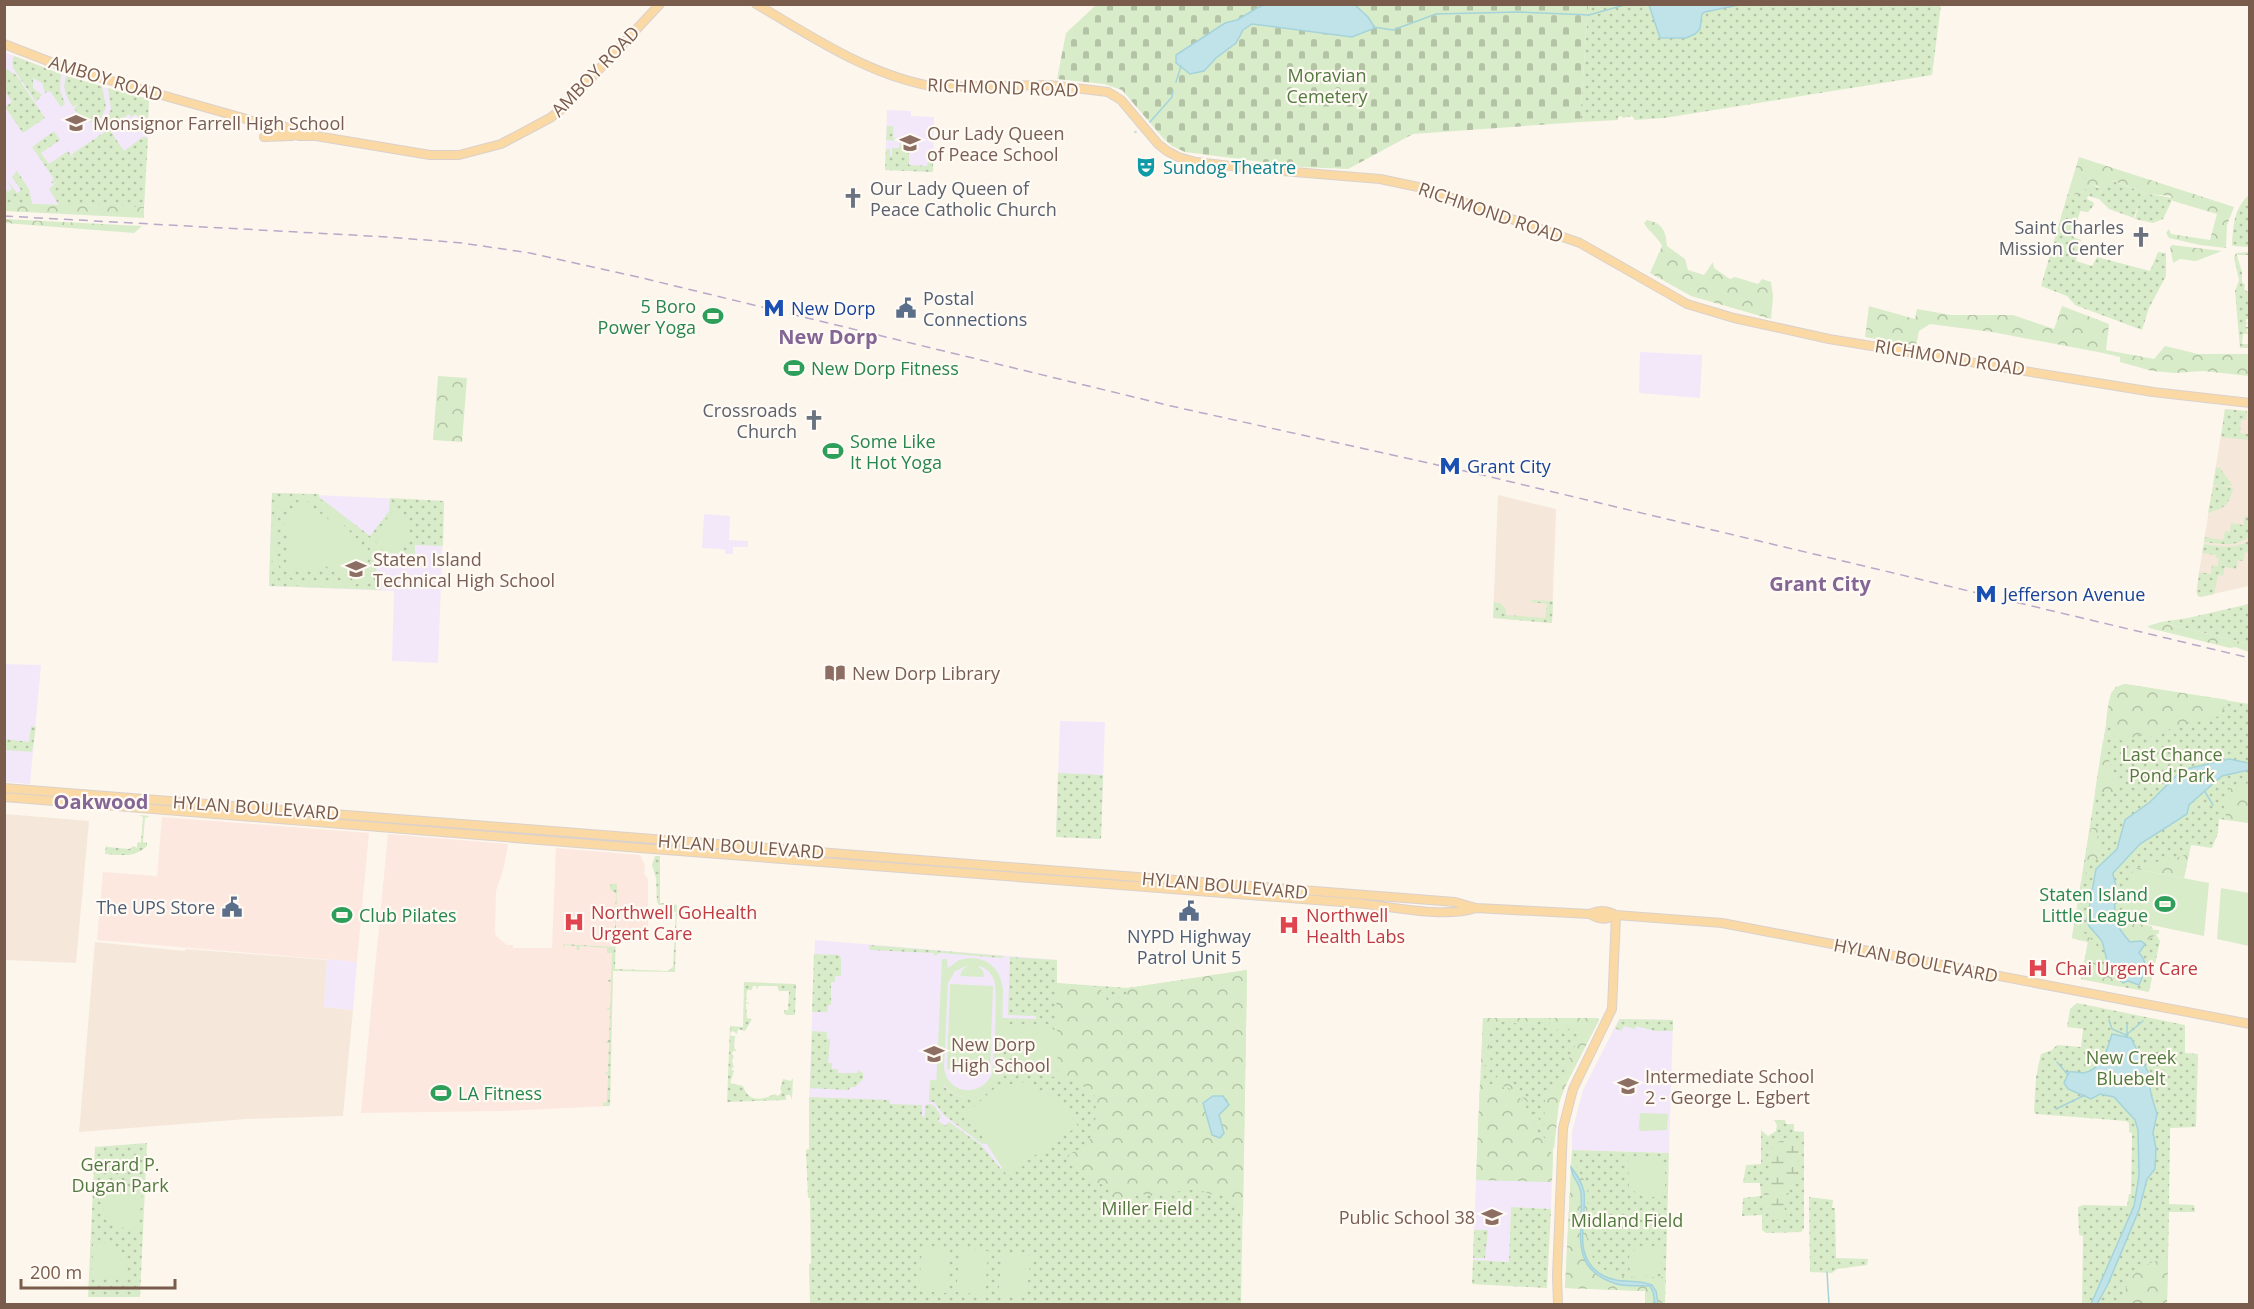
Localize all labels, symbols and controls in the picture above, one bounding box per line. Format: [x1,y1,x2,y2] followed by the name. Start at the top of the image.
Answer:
[546,20,644,122] street label: AMBOY ROAD
[46,49,166,107] street label: AMBOY ROAD
[1286,63,1369,108] park label: Moravian Cemetery
[927,72,1079,102] street label: RICHMOND ROAD
[64,111,88,135] school or university icon: Monsignor Farrell High School
[93,111,345,135] place label: Monsignor Farrell High School
[927,121,1064,166] place label: Our Lady Queen of Peace School
[898,131,922,155] school or university icon: Our Lady Queen of Peace School
[1134,155,1158,179] theatre icon: Sundog Theatre
[1163,155,1296,179] place label: Sundog Theatre
[870,176,1057,221] place label: Our Lady Queen of Peace Catholic Church
[1415,176,1567,248] street label: RICHMOND ROAD
[841,186,865,210] church icon: Our Lady Queen of Peace Catholic Church
[1999,215,2125,260] place label: Saint Charles Mission Center
[2129,225,2153,249] church icon: Saint Charles Mission Center
[923,286,1027,331] place label: Postal Connections
[598,294,696,339] place label: 5 Boro Power Yoga
[762,296,786,320] metro station icon: New Dorp
[791,296,876,320] place label: New Dorp
[894,296,918,320] public building icon: Postal Connections
[701,304,725,328] sports icon: 5 Boro Power Yoga
[778,323,878,350] district label: New Dorp
[1873,333,2027,381] street label: RICHMOND ROAD
[782,356,806,380] sports icon: New Dorp Fitness
[811,356,959,380] place label: New Dorp Fitness
[703,398,797,443] place label: Crossroads Church
[802,408,826,432] church icon: Crossroads Church
[850,429,942,474] place label: Some Like It Hot Yoga
[821,439,845,463] sports icon: Some Like It Hot Yoga
[1438,454,1462,478] metro station icon: Grant City
[1467,454,1552,478] place label: Grant City
[373,547,555,592] place label: Staten Island Technical High School
[344,557,368,581] school or university icon: Staten Island Technical High School
[1769,570,1871,597] district label: Grant City
[1974,582,1998,606] metro station icon: Jefferson Avenue
[2001,582,2145,606] place label: Jefferson Avenue
[823,661,847,685] library icon: New Dorp Library
[852,661,1001,685] place label: New Dorp Library
[2121,742,2223,787] park label: Last Chance Pond Park
[54,788,148,815] district label: Oakwood
[172,789,340,825] street label: HYLAN BOULEVARD
[657,828,825,864] street label: HYLAN BOULEVARD
[1141,866,1309,904] street label: HYLAN BOULEVARD
[2039,882,2148,927] place label: Staten Island Little League
[2153,892,2177,916] sports icon: Staten Island Little League
[96,895,215,919] place label: The UPS Store
[220,895,244,919] public building icon: The UPS Store
[1177,899,1201,923] public building icon: NYPD Highway Patrol Unit 5
[591,900,757,945] place label: Northwell GoHealth Urgent Care
[330,903,354,927] sports icon: Club Pilates
[359,903,457,927] place label: Club Pilates
[1306,903,1405,948] place label: Northwell Health Labs
[562,910,586,934] hospital icon: Northwell GoHealth Urgent Care
[1277,913,1301,937] hospital icon: Northwell Health Labs
[1127,924,1252,969] place label: NYPD Highway Patrol Unit 5
[1832,932,2000,988] street label: HYLAN BOULEVARD
[2026,956,2050,980] hospital icon: Chai Urgent Care
[2055,956,2198,980] place label: Chai Urgent Care
[951,1032,1050,1077] place label: New Dorp High School
[922,1042,946,1066] school or university icon: New Dorp High School
[2086,1045,2177,1090] park label: New Creek Bluebelt
[1645,1064,1814,1109] place label: Intermediate School 2 - George L. Egbert
[1616,1074,1640,1098] school or university icon: Intermediate School 2 - George L. Egbert
[429,1081,453,1105] sports icon: LA Fitness
[458,1081,542,1105] place label: LA Fitness
[71,1152,169,1197] park label: Gerard P. Dugan Park
[1101,1196,1193,1220] park label: Miller Field
[1339,1205,1475,1229] place label: Public School 38
[1480,1205,1504,1229] school or university icon: Public School 38
[1571,1208,1683,1232] park label: Midland Field
[21,1252,176,1290] scale bar
[30,1260,82,1284] text: 200 m

